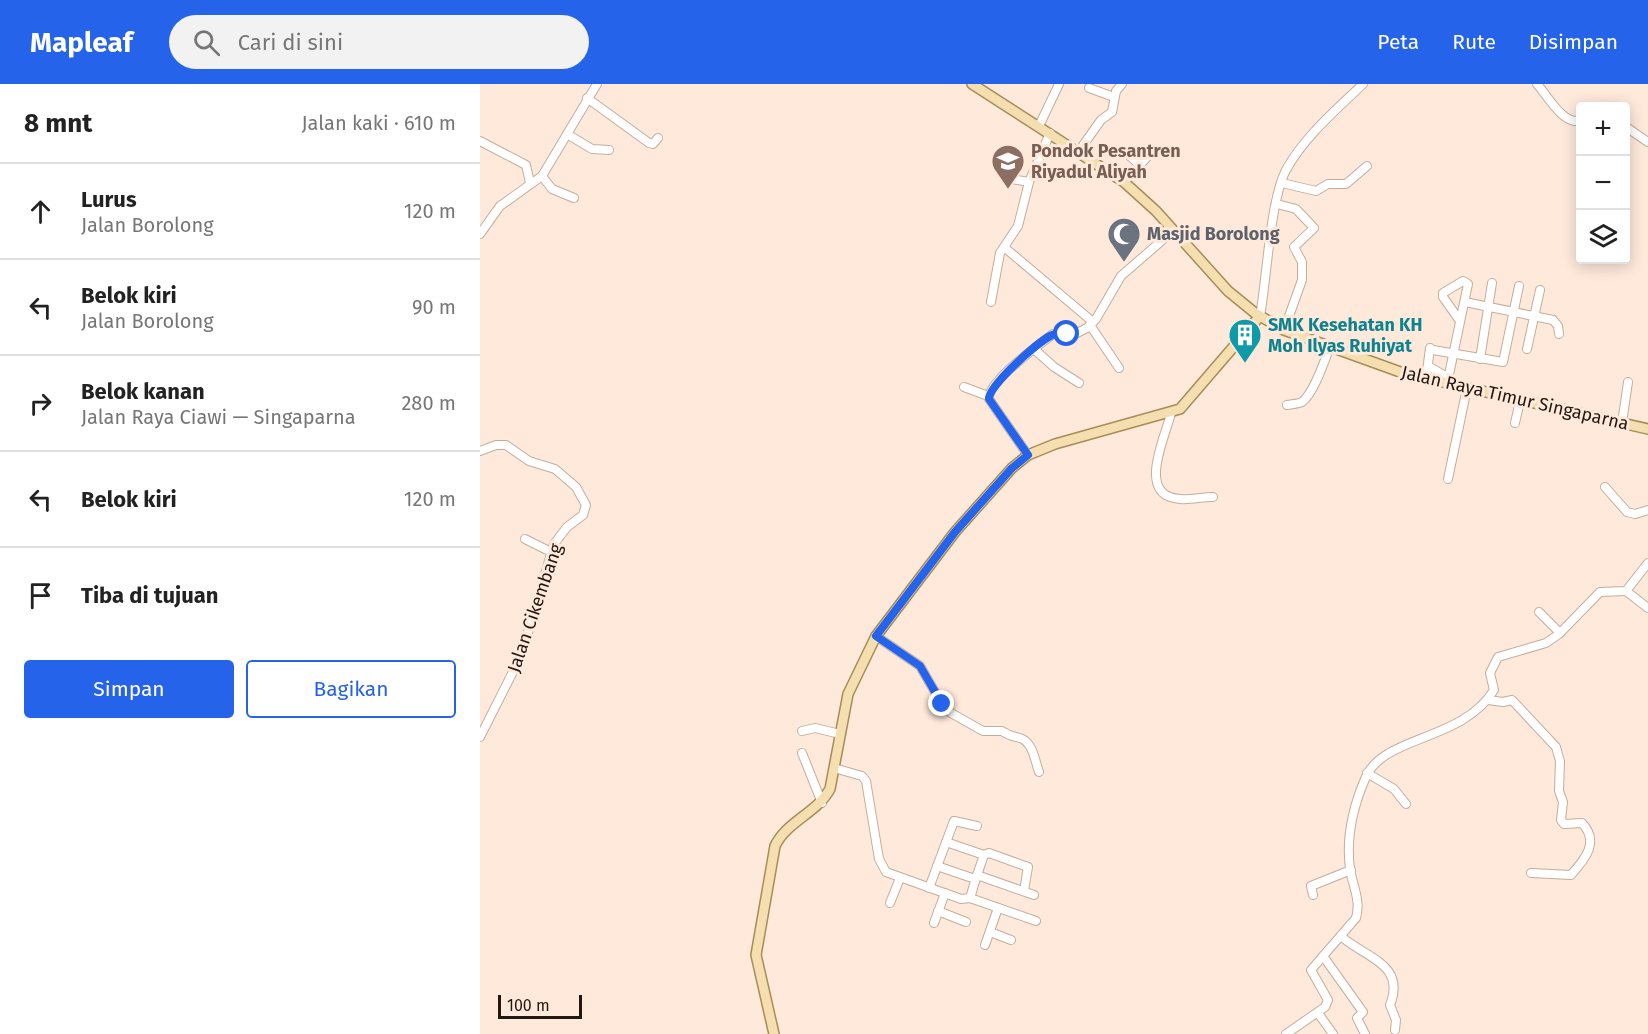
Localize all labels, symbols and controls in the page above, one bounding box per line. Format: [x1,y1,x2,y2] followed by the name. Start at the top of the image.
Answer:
[169,15,589,69] search box
[30,26,133,59] text: Mapleaf
[190,26,223,59] icon: search
[238,29,343,56] text: Cari di sini
[1377,29,1419,55] text: Peta
[1452,29,1496,55] text: Rute
[1529,29,1618,55] text: Disimpan
[1576,102,1630,264] map controls
[1576,102,1630,156] button: +
[24,108,92,139] text: 8 mnt
[302,111,456,135] text: Jalan kaki · 610 m
[1031,140,1181,183] place label: Pondok Pesantren Riyadul Aliyah
[990,143,1026,190] school or university icon: Pondok Pesantren Riyadul Aliyah
[1576,156,1630,210] button: −
[81,186,137,213] text: Lurus
[24,195,57,228] icon: ahead
[404,199,456,223] text: 120 m
[1576,210,1630,264] button: layers
[81,213,214,237] text: Jalan Borolong
[1106,216,1142,263] mosque icon: Masjid Borolong
[1147,223,1280,245] place label: Masjid Borolong
[81,282,177,309] text: Belok kiri
[24,291,57,324] icon: left
[412,295,456,319] text: 90 m
[81,309,214,333] text: Jalan Borolong
[1268,314,1422,357] place label: SMK Kesehatan KH Moh Ilyas Ruhiyat
[1227,317,1263,364] building icon: SMK Kesehatan KH Moh Ilyas Ruhiyat
[1053,320,1079,346] route start
[1399,361,1631,435] street label: Jalan Raya Timur Singaparna
[81,378,205,405] text: Belok kanan
[24,387,57,420] icon: right
[401,391,456,415] text: 280 m
[81,405,356,429] text: Jalan Raya Ciawi — Singaparna
[24,483,57,516] icon: left
[81,486,177,513] text: Belok kiri
[404,487,456,511] text: 120 m
[503,540,568,675] street label: Jalan Cikembang
[24,579,57,612] icon: arrive
[81,582,218,609] text: Tiba di tujuan
[24,660,234,718] button: Simpan
[246,660,456,718] button: Bagikan
[928,690,954,716] route end
[498,992,582,1020] scale bar
[507,996,550,1015] text: 100 m

